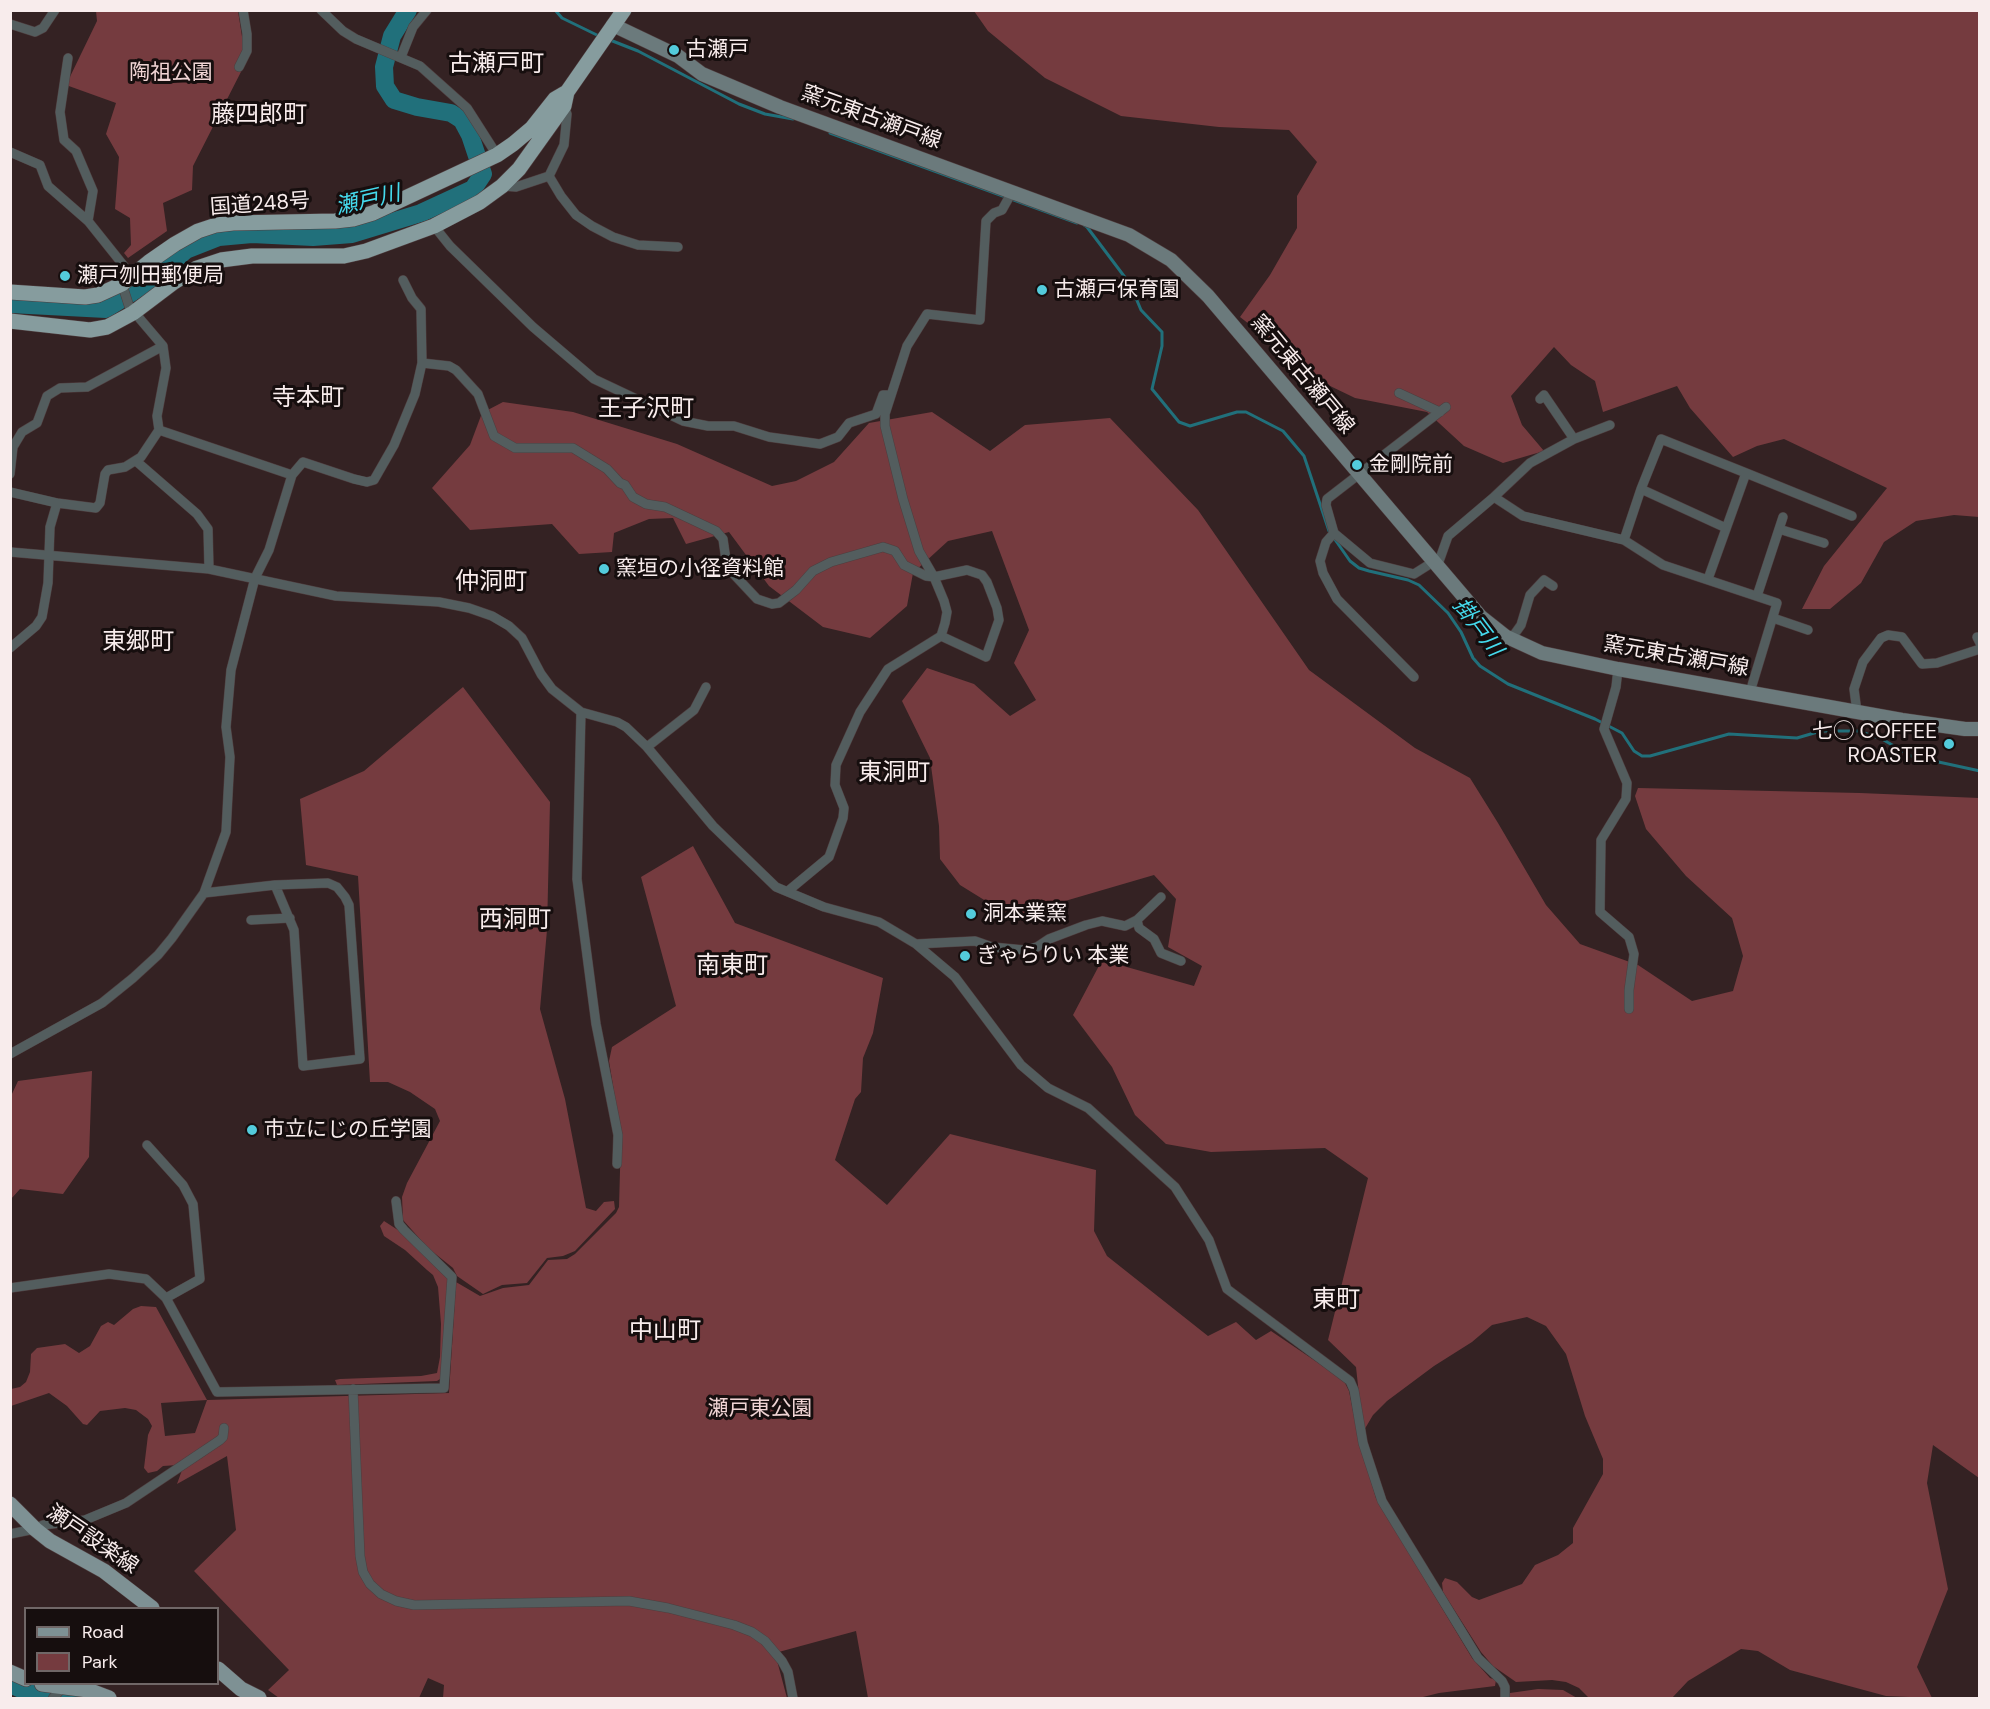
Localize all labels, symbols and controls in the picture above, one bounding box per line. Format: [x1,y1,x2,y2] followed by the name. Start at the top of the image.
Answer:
[686,37,749,63] place label: 古瀬戸
[667,43,681,57] marker: 古瀬戸
[448,51,544,79] district label: 古瀬戸町
[129,60,213,86] park label: 陶祖公園
[798,81,944,155] street label: 窯元東古瀬戸線
[211,102,307,130] district label: 藤四郎町
[333,181,403,221] water label: 瀬戸川
[209,189,311,221] street label: 国道248号
[77,263,224,289] place label: 瀬戸刎田郵便局
[58,269,72,283] marker: 瀬戸刎田郵便局
[1054,277,1180,303] place label: 古瀬戸保育園
[1035,283,1049,297] marker: 古瀬戸保育園
[1245,311,1359,439] street label: 窯元東古瀬戸線
[272,385,344,413] district label: 寺本町
[598,396,694,424] district label: 王子沢町
[1369,452,1453,478] place label: 金剛院前
[1350,458,1364,472] marker: 金剛院前
[616,556,784,582] place label: 窯垣の小径資料館
[597,562,611,576] marker: 窯垣の小径資料館
[455,569,527,597] district label: 仲洞町
[1447,594,1507,662] water label: 掛戸川
[102,629,174,657] district label: 東郷町
[1601,632,1751,682] street label: 窯元東古瀬戸線
[1812,719,1937,769] place label: 七◯ COFFEE ROASTER
[1942,737,1956,751] marker: 七◯ COFFEE ROASTER
[858,760,930,788] district label: 東洞町
[983,901,1067,927] place label: 洞本業窯
[479,907,551,935] district label: 西洞町
[964,907,978,921] marker: 洞本業窯
[977,943,1130,969] place label: ぎゃらりい 本業
[958,949,972,963] marker: ぎゃらりい 本業
[696,953,768,981] district label: 南東町
[264,1117,432,1143] place label: 市立にじの丘学園
[245,1123,259,1137] marker: 市立にじの丘学園
[1312,1287,1360,1315] district label: 東町
[629,1318,701,1346] district label: 中山町
[708,1396,812,1422] park label: 瀬戸東公園
[41,1500,143,1580] street label: 瀬戸設楽線
[24,1607,219,1685] legend
[82,1620,124,1644] text: Road
[82,1650,118,1674] text: Park

